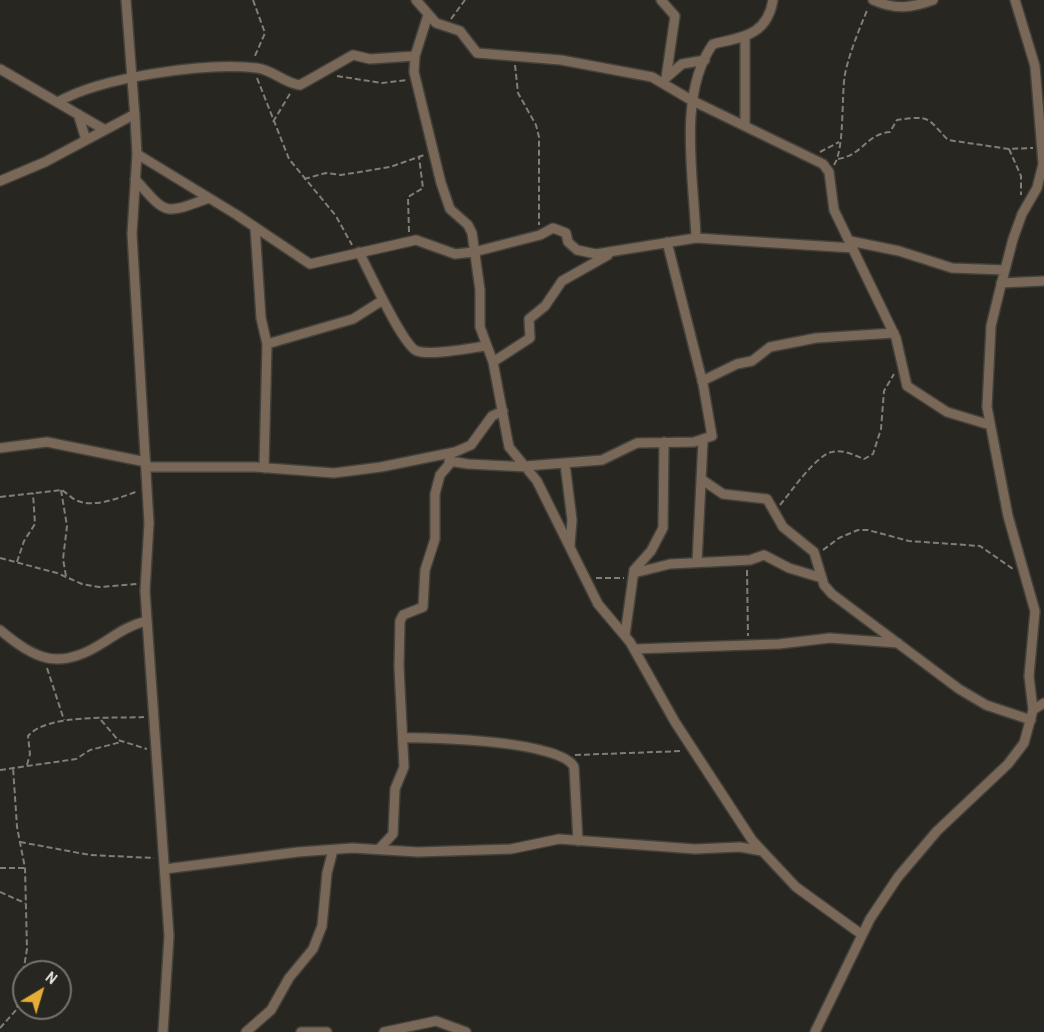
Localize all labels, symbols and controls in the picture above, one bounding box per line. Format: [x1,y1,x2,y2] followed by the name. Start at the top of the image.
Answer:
[12,960,72,1020] north arrow
[41,966,62,989] text: N

